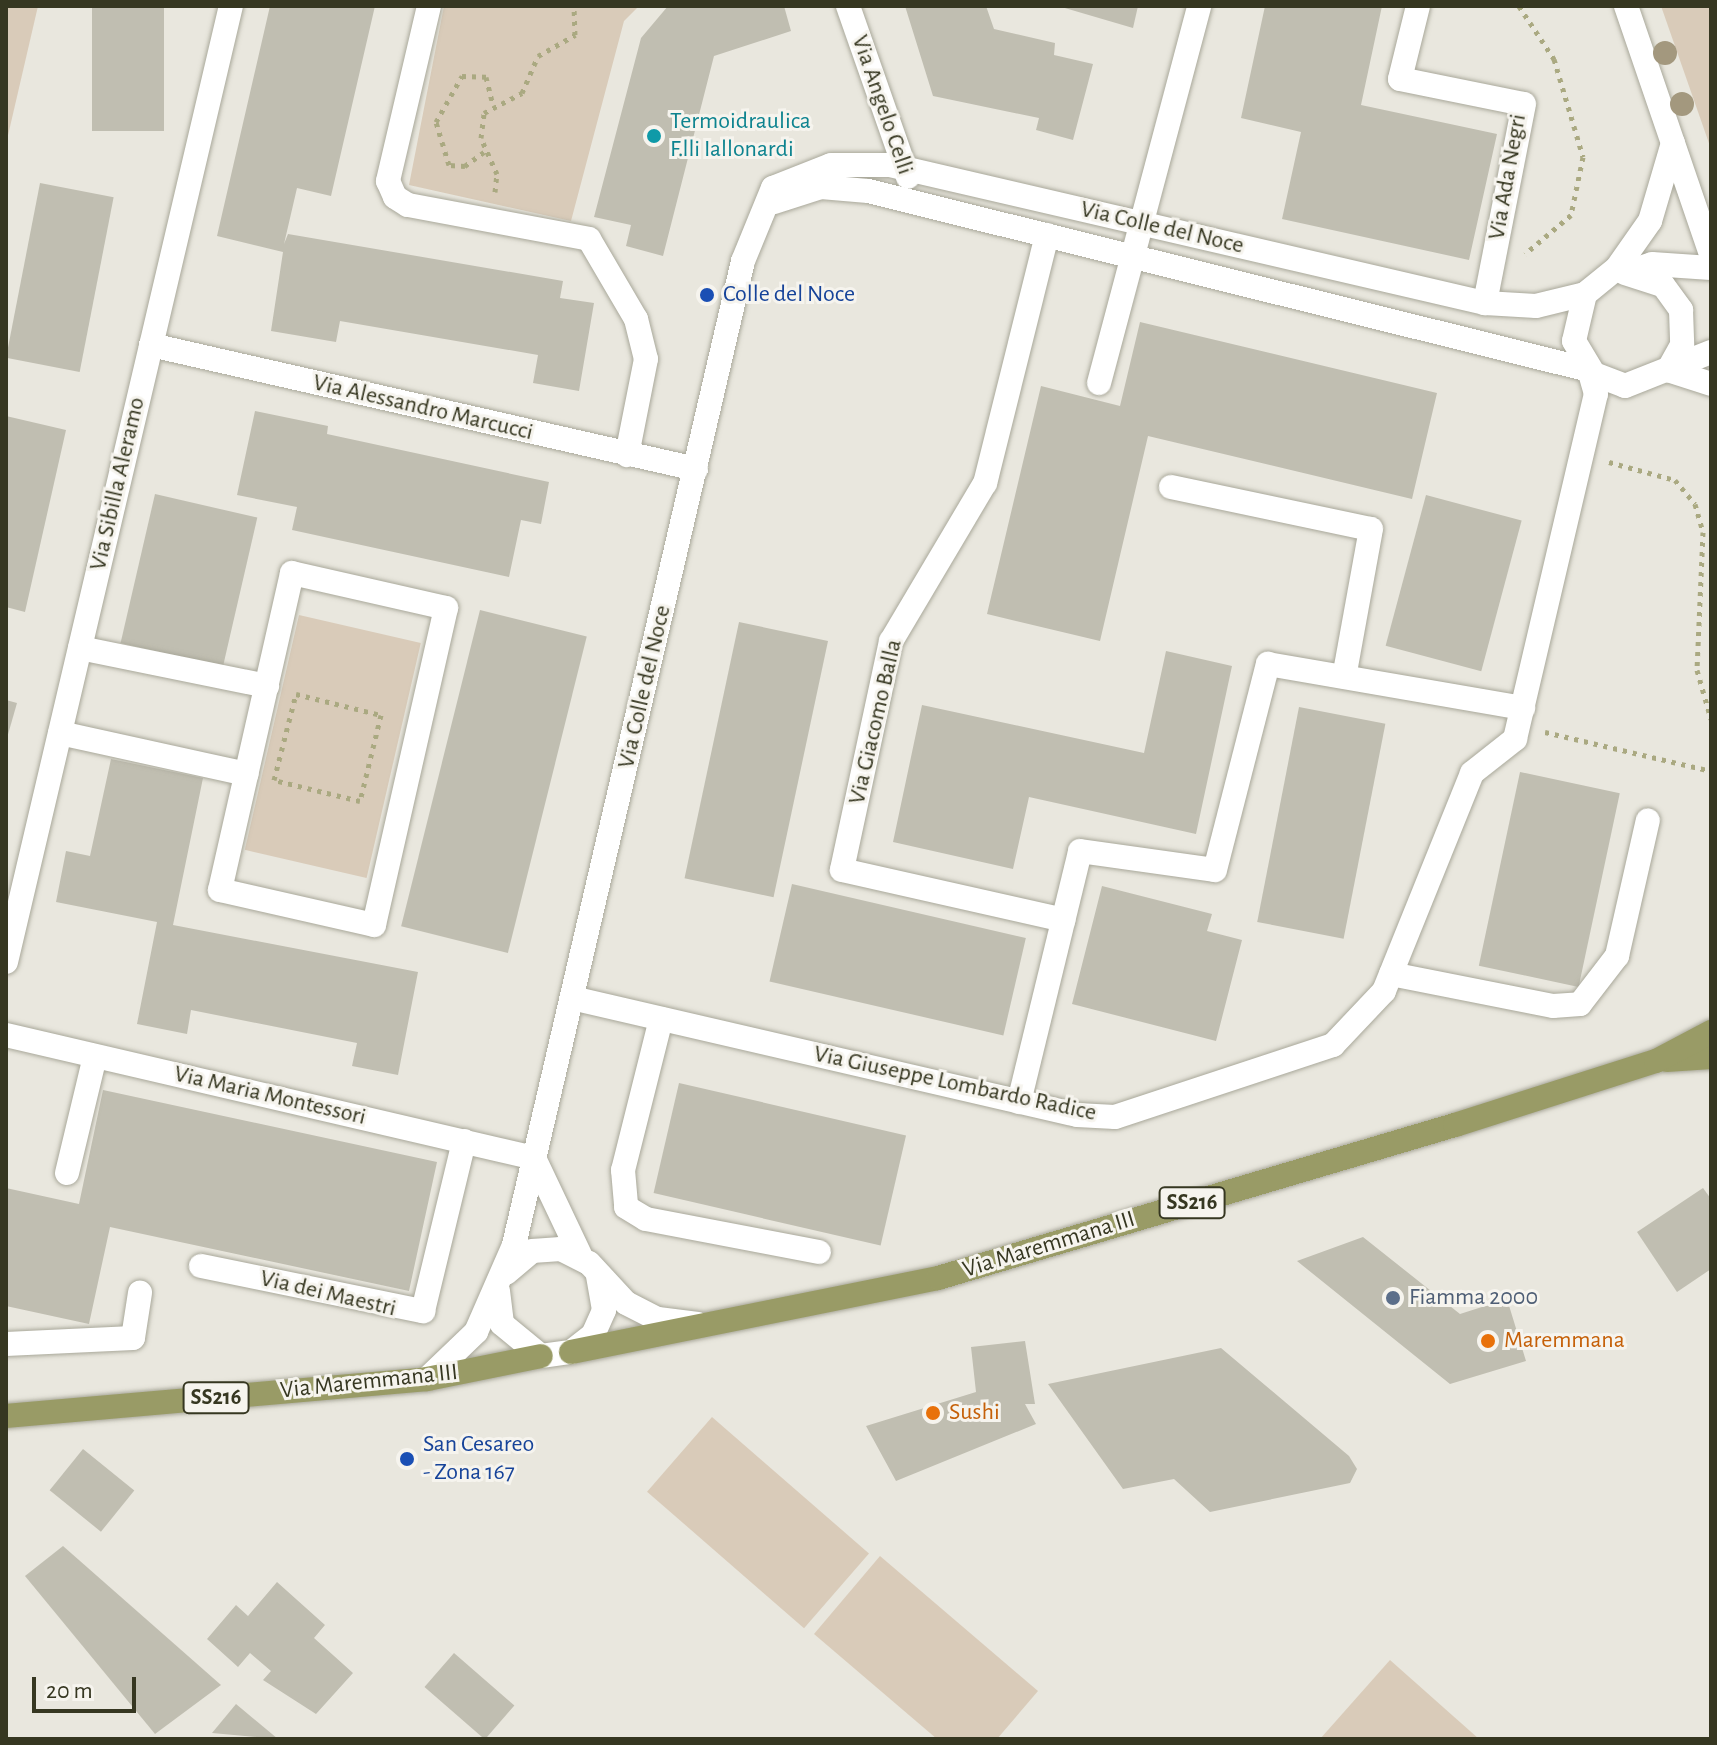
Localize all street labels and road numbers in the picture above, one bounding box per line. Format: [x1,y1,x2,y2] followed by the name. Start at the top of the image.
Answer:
[845,31,919,179] street label: Via Angelo Celli
[1483,112,1533,242] street label: Via Ada Negri
[1078,195,1246,261] street label: Via Colle del Noce
[310,369,536,447] street label: Via Alessandro Marcucci
[84,395,152,573] street label: Via Sibilla Aleramo
[612,603,678,771] street label: Via Colle del Noce
[843,637,909,807] street label: Via Giacomo Balla
[811,1040,1099,1128] street label: Via Giuseppe Lombardo Radice
[171,1060,369,1132] street label: Via Maria Montessori
[1158,1185,1226,1221] road number: SS216
[959,1205,1139,1285] street label: Via Maremmana III
[257,1264,399,1324] street label: Via dei Maestri
[279,1358,459,1406] street label: Via Maremmana III
[182,1380,250,1416] road number: SS216

